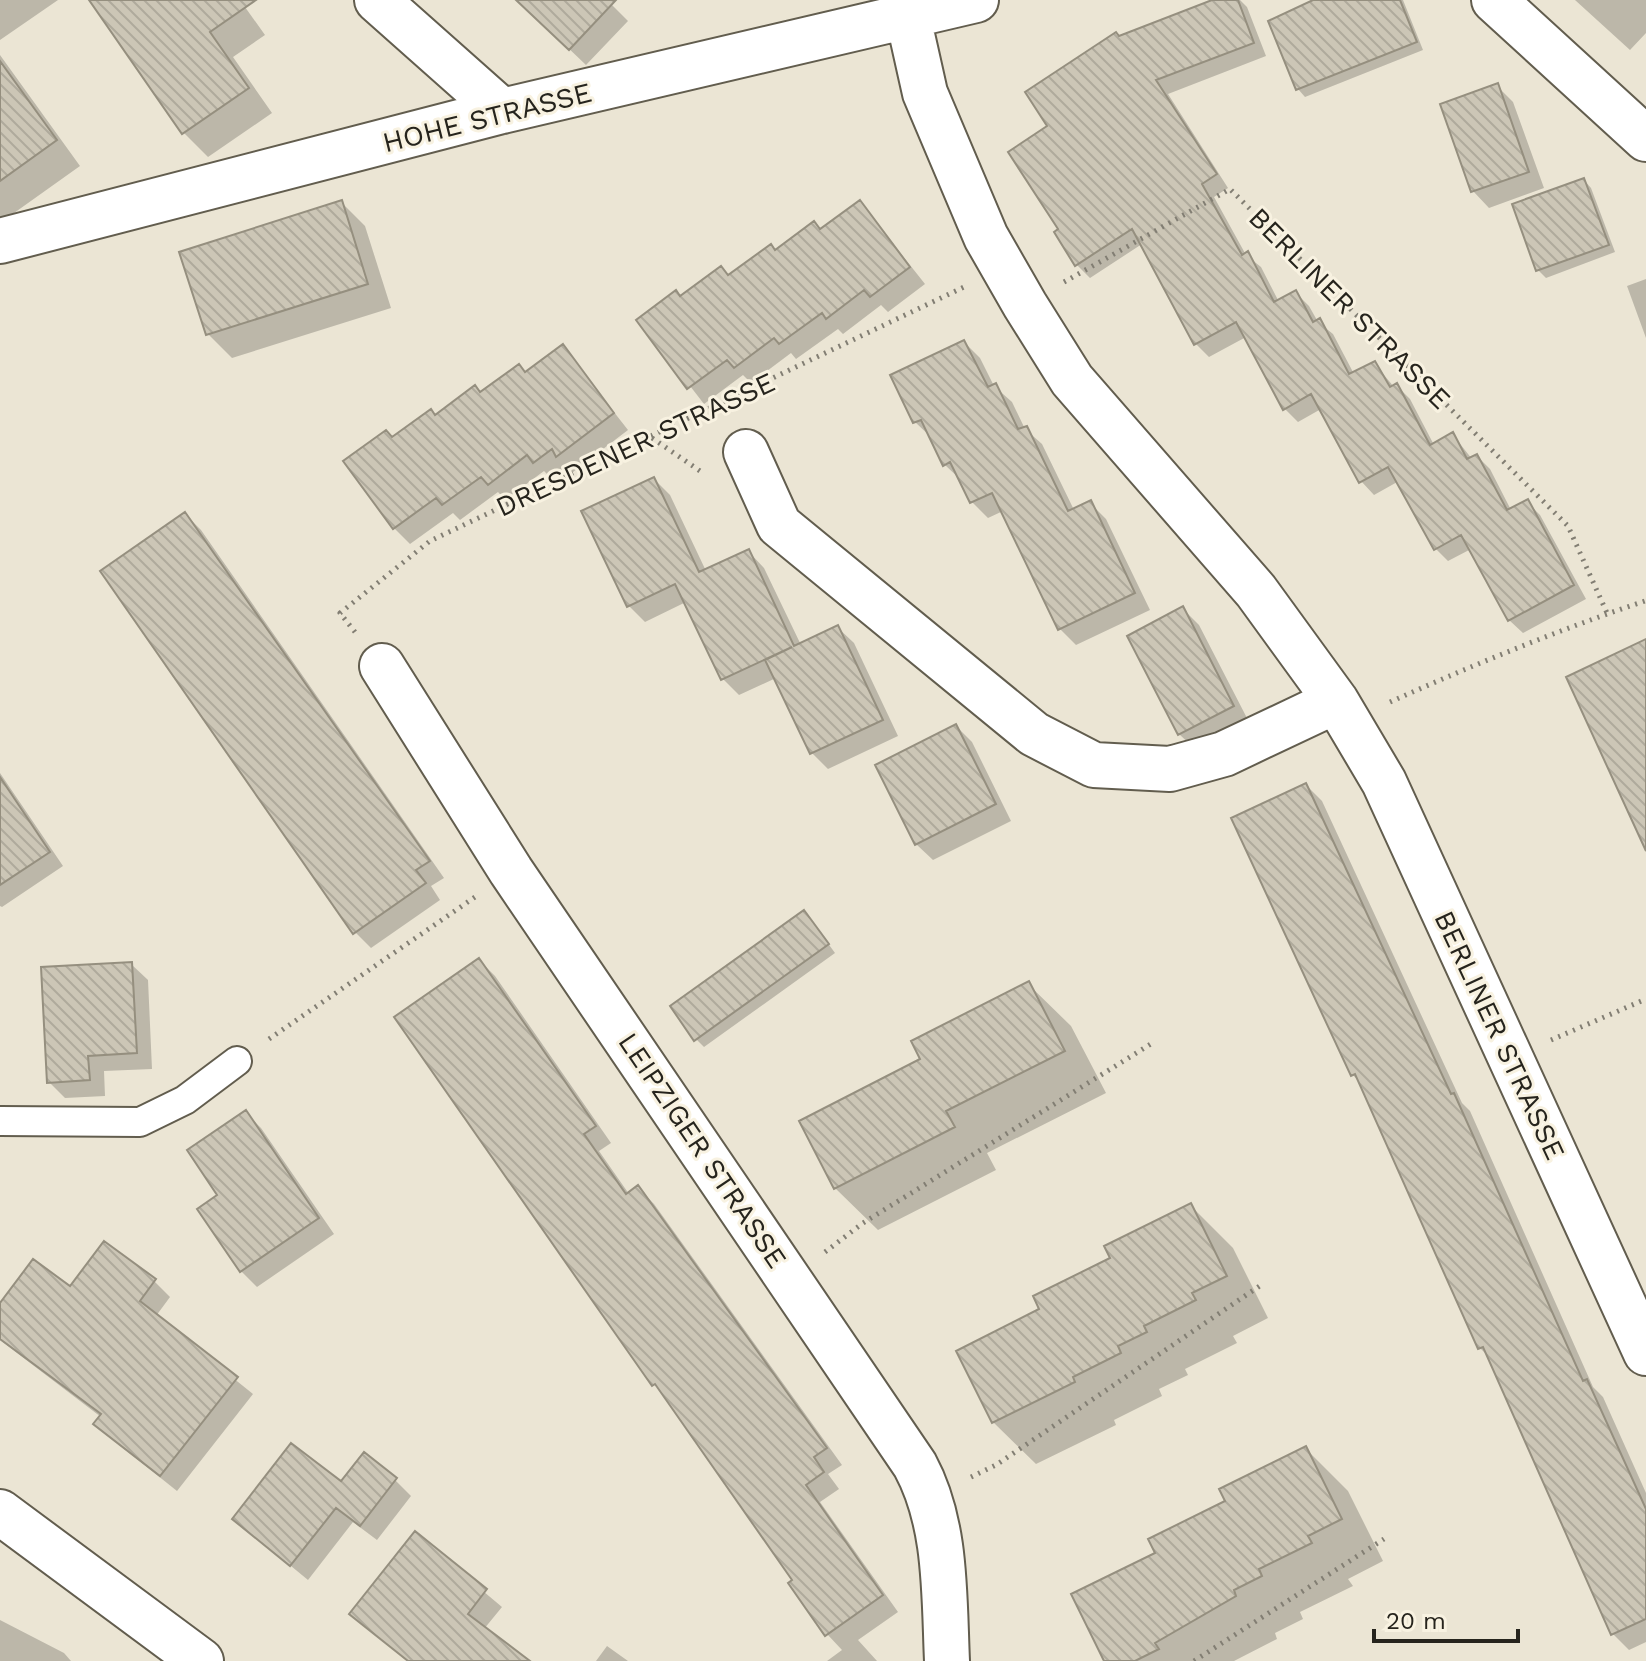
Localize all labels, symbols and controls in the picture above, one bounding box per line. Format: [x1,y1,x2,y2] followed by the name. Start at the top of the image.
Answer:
[379,76,595,159] street label: HOHE STRASSE
[1242,201,1457,416] street label: BERLINER STRASSE
[491,365,780,524] street label: DRESDENER STRASSE
[1427,905,1572,1165] street label: BERLINER STRASSE
[612,1026,794,1274] street label: LEIPZIGER STRASSE
[1374,1593,1518,1643] scale bar
[1386,1607,1446,1635] text: 20 m

